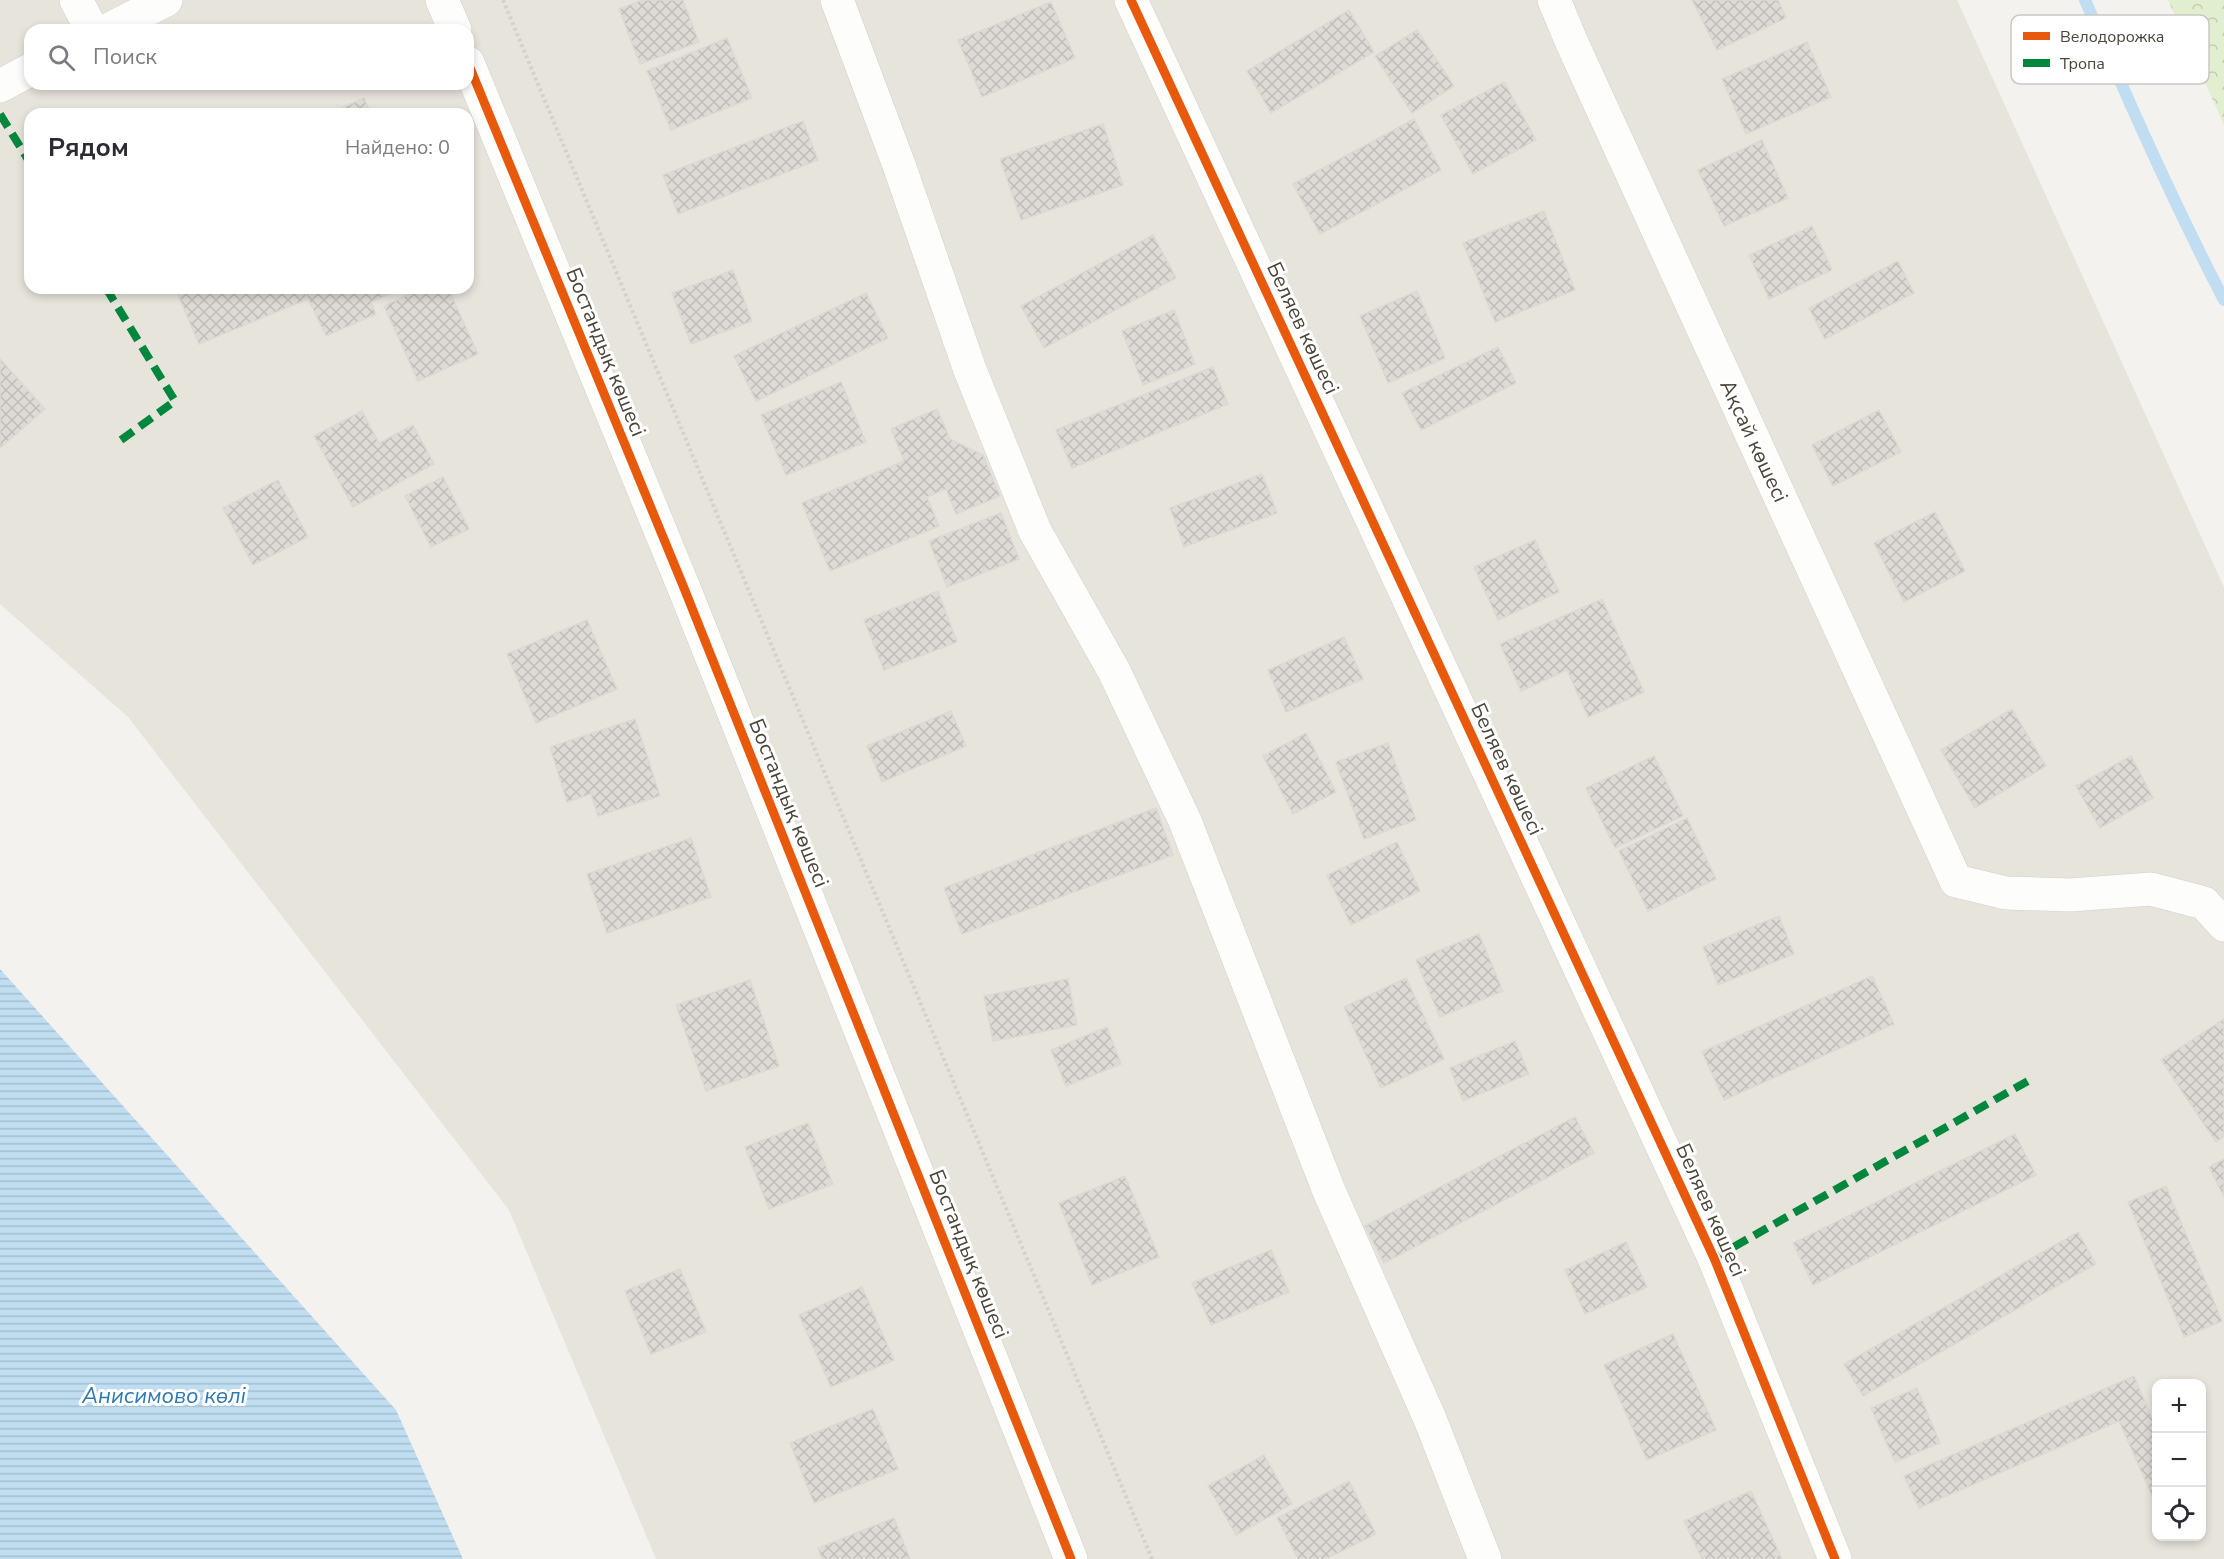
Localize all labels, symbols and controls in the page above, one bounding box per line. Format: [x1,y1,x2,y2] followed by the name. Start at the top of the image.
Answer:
[2011,15,2209,84] legend
[24,24,474,90] search box
[2060,26,2164,48] text: Велодорожка
[45,41,78,74] icon: search
[93,42,157,72] text: Поиск
[2060,53,2105,75] text: Тропа
[48,130,129,165] text: Рядом
[345,134,450,161] text: Найдено: 0
[1260,257,1346,399] street label: Беляев көшесі
[559,263,653,441] street label: Бостандық көшесі
[1713,375,1795,507] street label: Ақсай көшесі
[1464,698,1550,840] street label: Беляев көшесі
[742,714,836,892] street label: Бостандық көшесі
[1669,1139,1753,1281] street label: Беляев көшесі
[922,1165,1016,1343] street label: Бостандық көшесі
[2152,1379,2206,1541] map controls
[2152,1379,2206,1433] button: +
[81,1381,247,1411] water label: Анисимово көлі
[2152,1433,2206,1487] button: −
[2152,1487,2206,1541] button: locate

